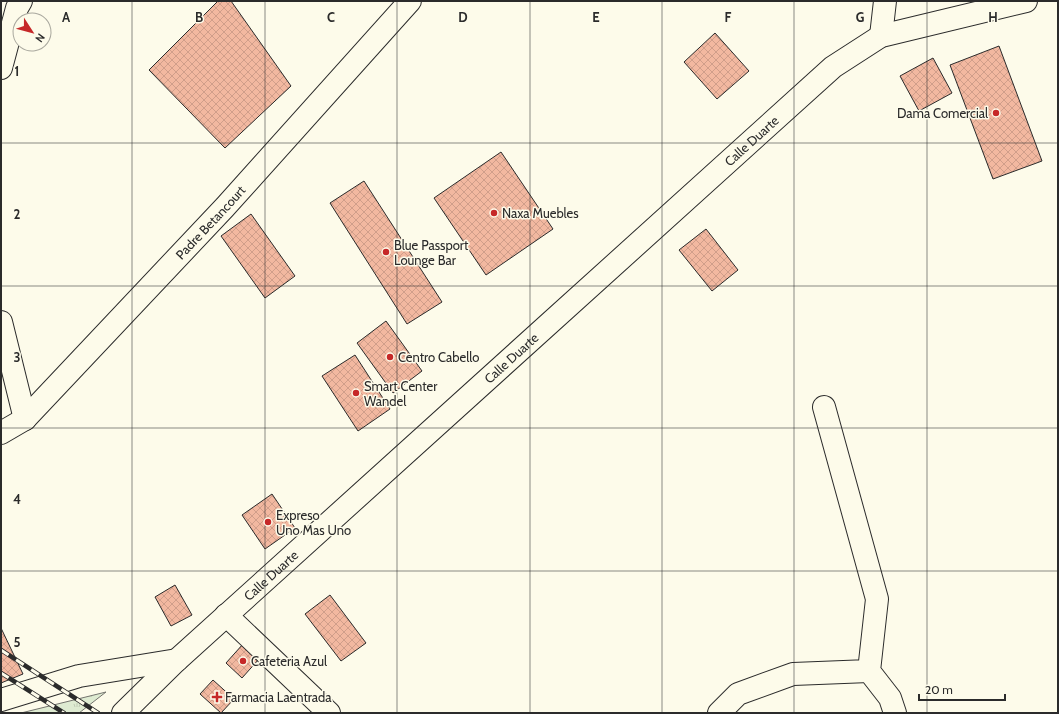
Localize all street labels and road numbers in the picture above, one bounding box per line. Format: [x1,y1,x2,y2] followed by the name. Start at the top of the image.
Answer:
[721,112,782,169] street label: Calle Duarte
[172,182,249,262] street label: Padre Betancourt
[481,329,542,387] street label: Calle Duarte
[240,546,301,604] street label: Calle Duarte

